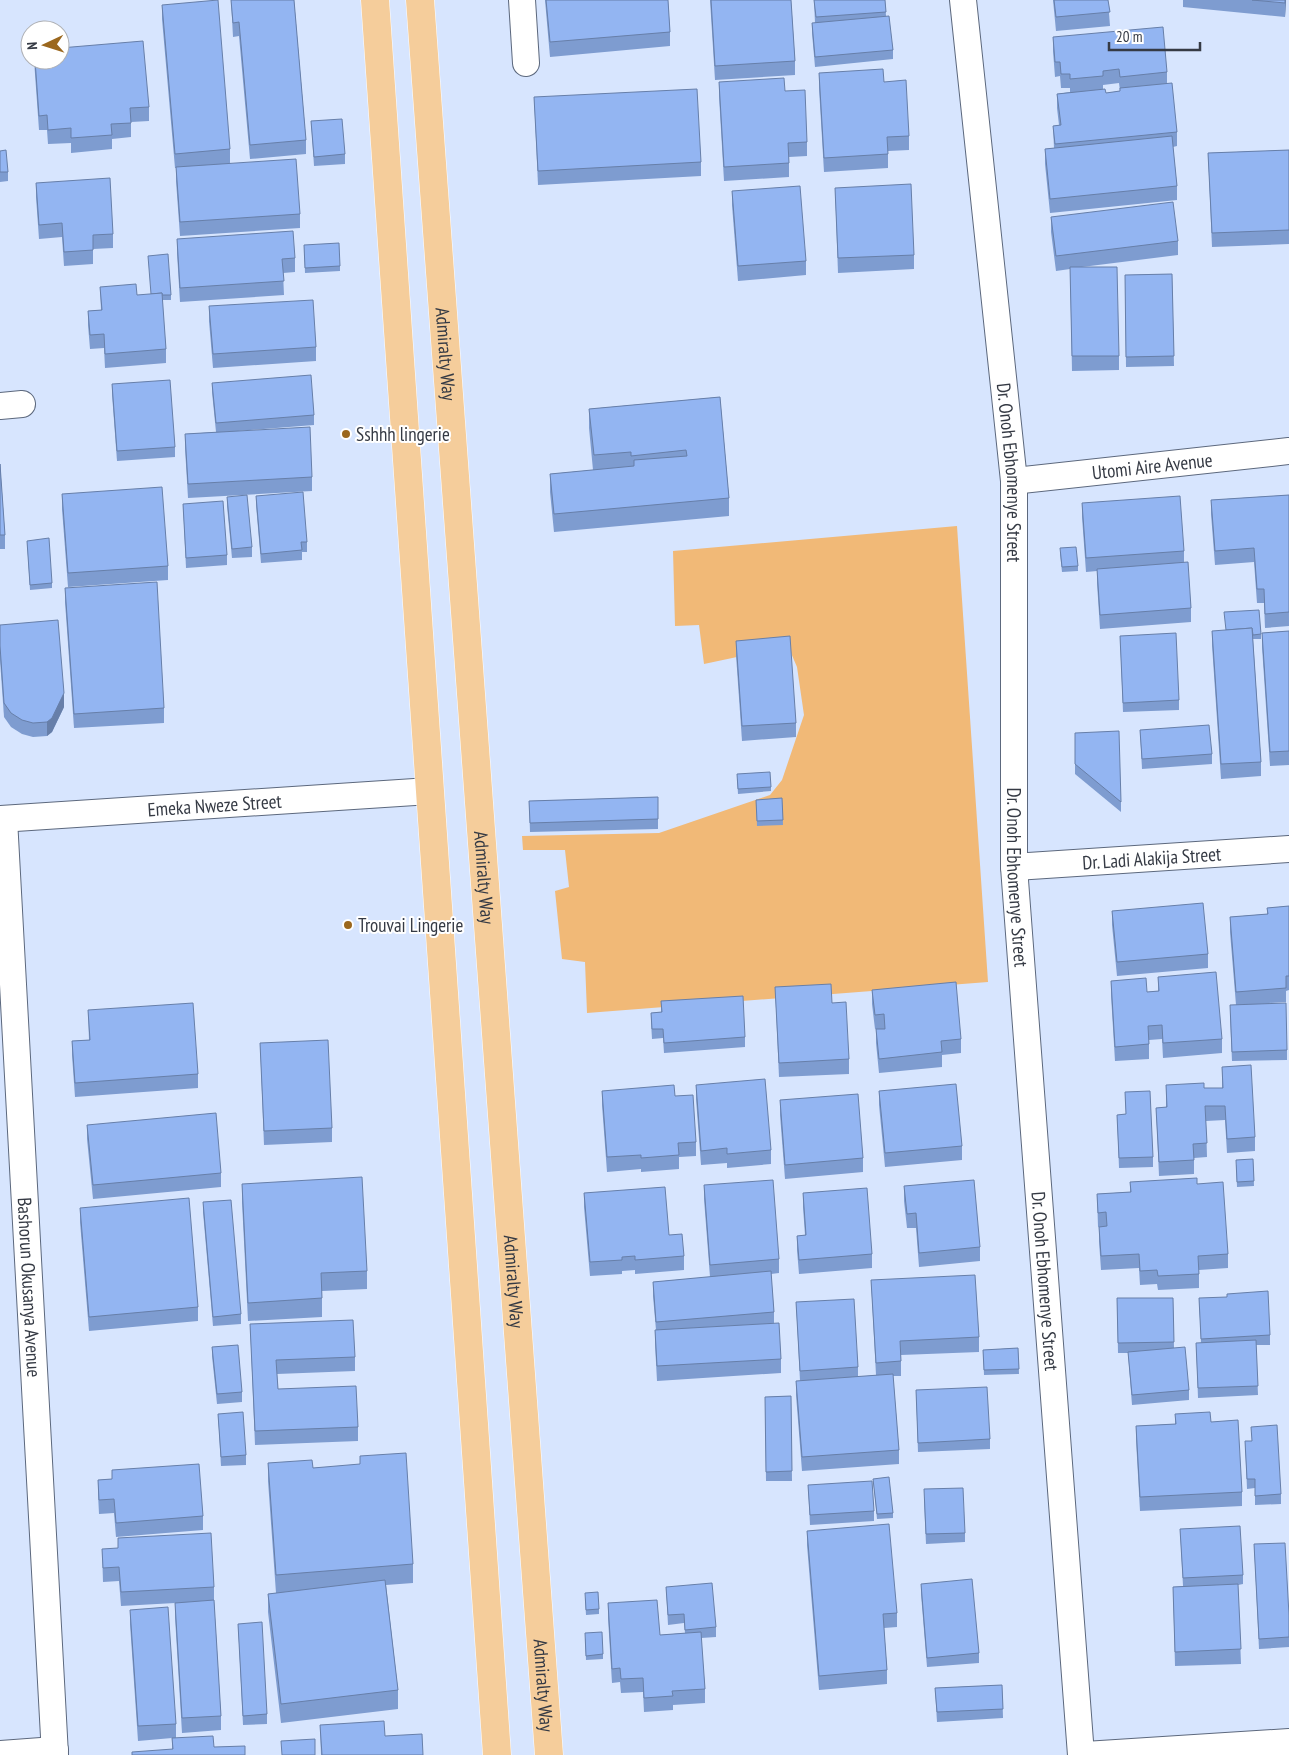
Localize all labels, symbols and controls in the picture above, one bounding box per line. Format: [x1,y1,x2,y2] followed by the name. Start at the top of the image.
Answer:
[20,20,70,70] north arrow
[1109,20,1200,52] scale bar
[1116,27,1142,46] text: 20 m
[23,42,41,50] text: N
[431,307,461,402] street label: Admiralty Way
[992,382,1026,563] street label: Dr. Onoh Ebhomenye Street
[356,422,450,446] place label: Sshhh lingerie
[340,428,352,440] marker: Sshhh lingerie
[1091,447,1214,484] street label: Utomi Aire Avenue
[1002,787,1034,969] street label: Dr. Onoh Ebhomenye Street
[147,789,283,821] street label: Emeka Nweze Street
[469,830,500,926] street label: Admiralty Way
[1081,841,1223,875] street label: Dr. Ladi Alakija Street
[358,913,463,937] place label: Trouvai Lingerie
[342,919,354,931] marker: Trouvai Lingerie
[1027,1191,1064,1372] street label: Dr. Onoh Ebhomenye Street
[13,1197,46,1378] street label: Bashorun Okusanya Avenue
[499,1234,530,1330] street label: Admiralty Way
[528,1638,559,1734] street label: Admiralty Way

